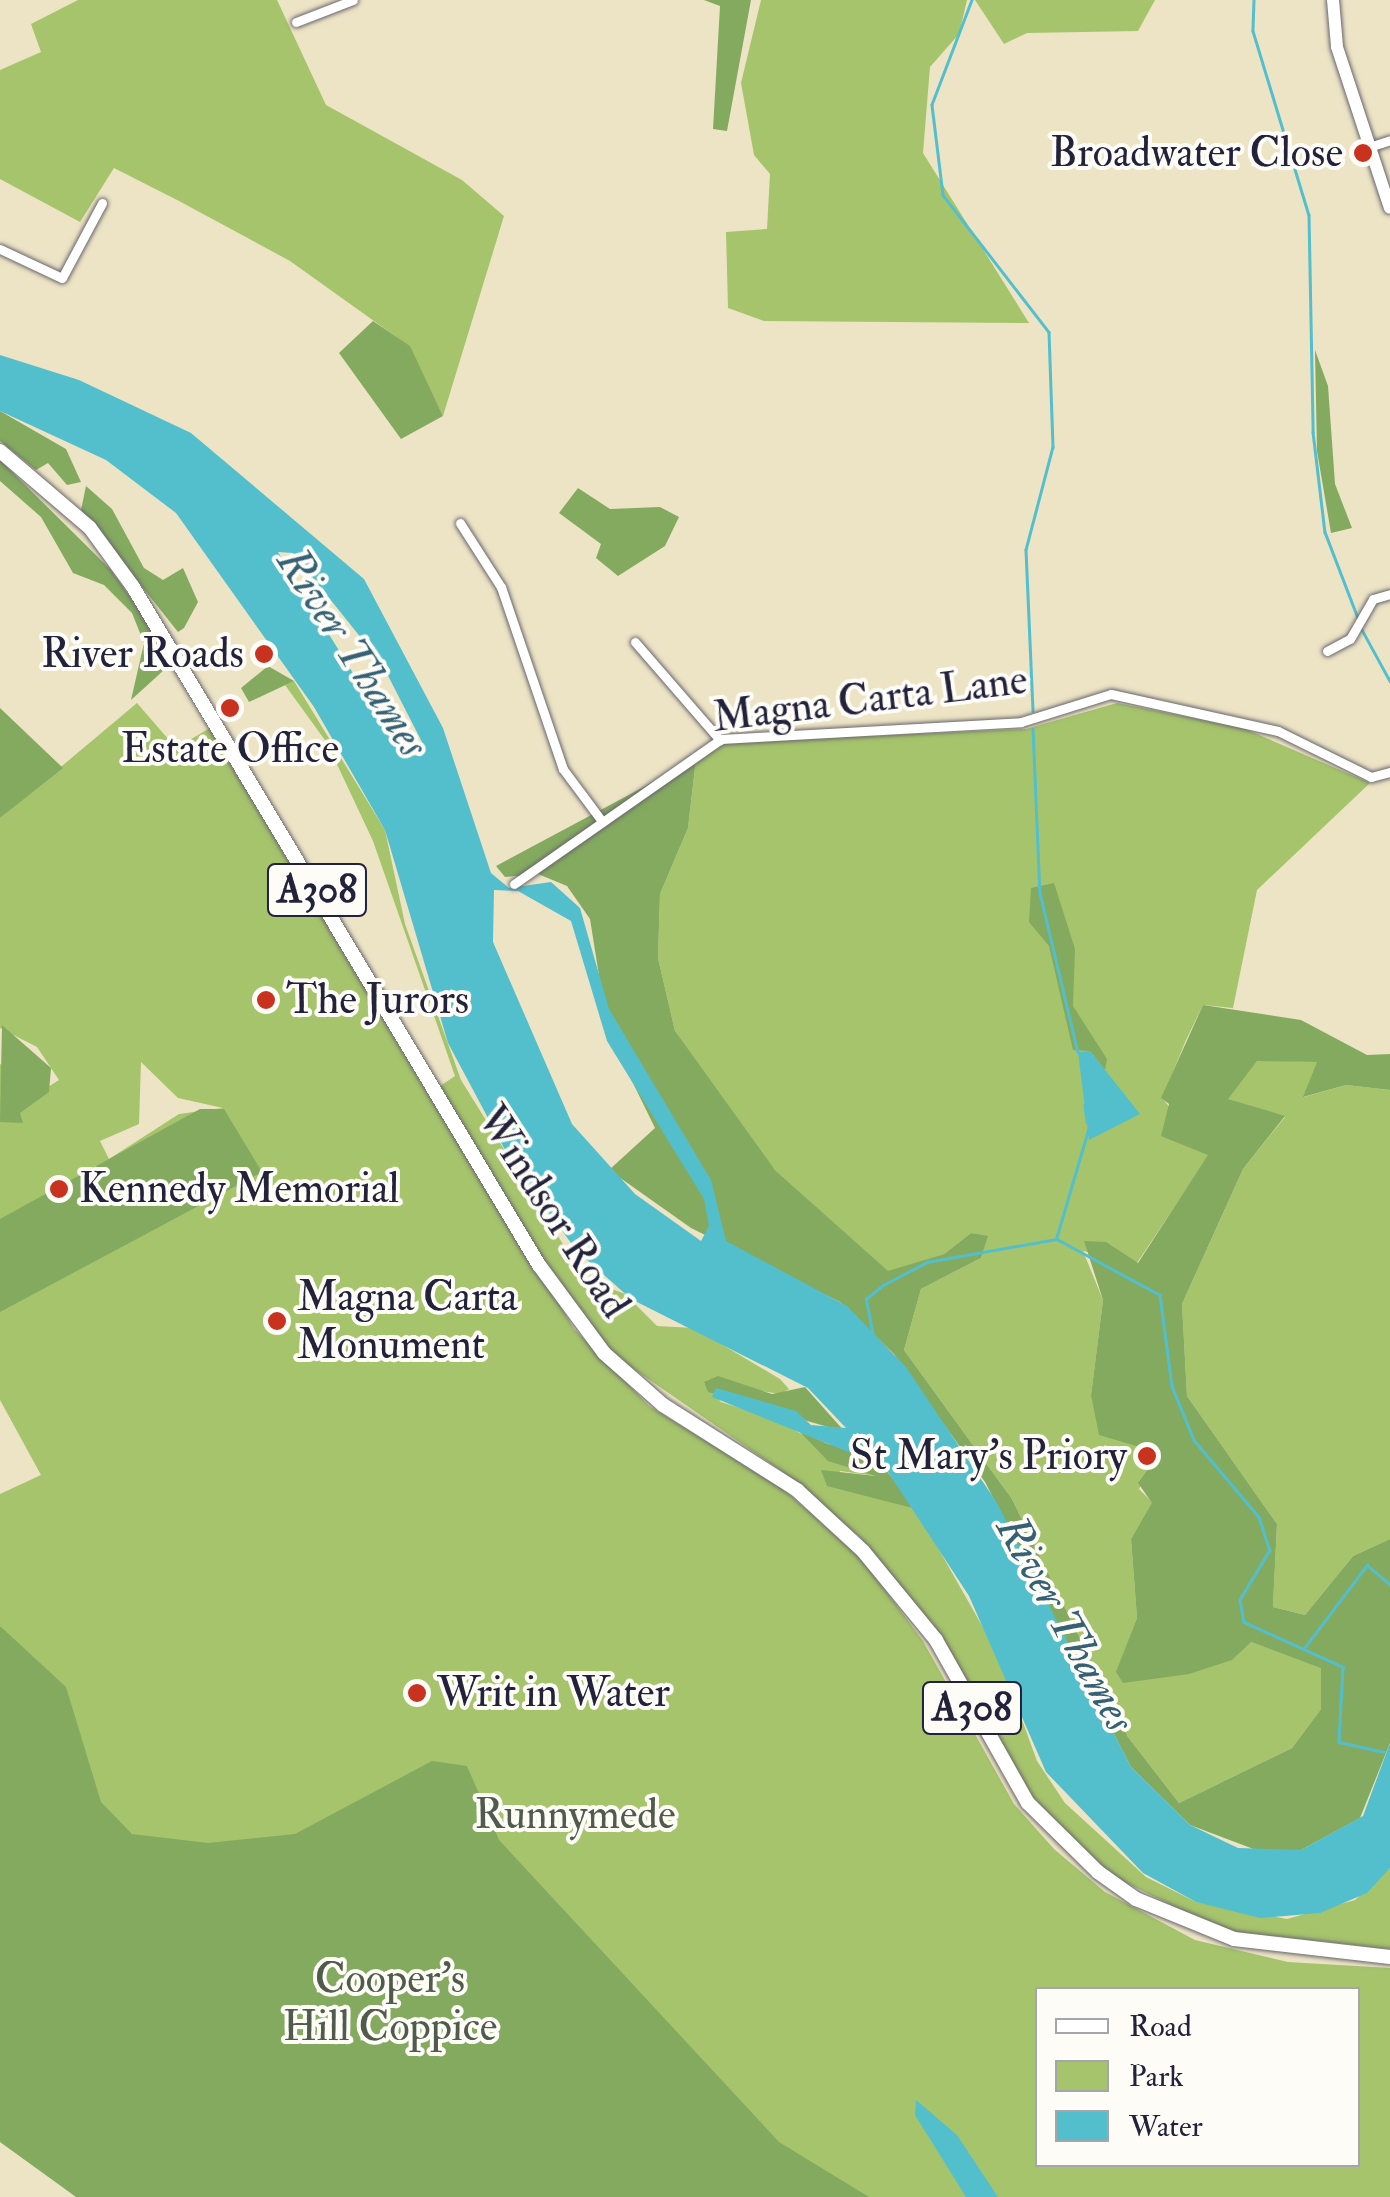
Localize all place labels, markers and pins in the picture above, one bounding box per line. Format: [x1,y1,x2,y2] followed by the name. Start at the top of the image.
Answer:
[1050,128,1343,178] place label: Broadwater Close
[1352,142,1374,164] marker: Broadwater Close
[41,629,244,679] place label: River Roads
[253,643,275,665] marker: River Roads
[219,697,241,719] marker: Estate Office
[121,724,339,774] place label: Estate Office
[286,975,469,1025] place label: The Jurors
[255,989,277,1011] marker: The Jurors
[79,1164,399,1214] place label: Kennedy Memorial
[48,1178,70,1200] marker: Kennedy Memorial
[297,1272,517,1370] place label: Magna Carta Monument
[266,1310,288,1332] marker: Magna Carta Monument
[850,1431,1127,1481] place label: St Mary's Priory
[1136,1445,1158,1467] marker: St Mary's Priory
[437,1668,670,1718] place label: Writ in Water
[406,1682,428,1704] marker: Writ in Water

